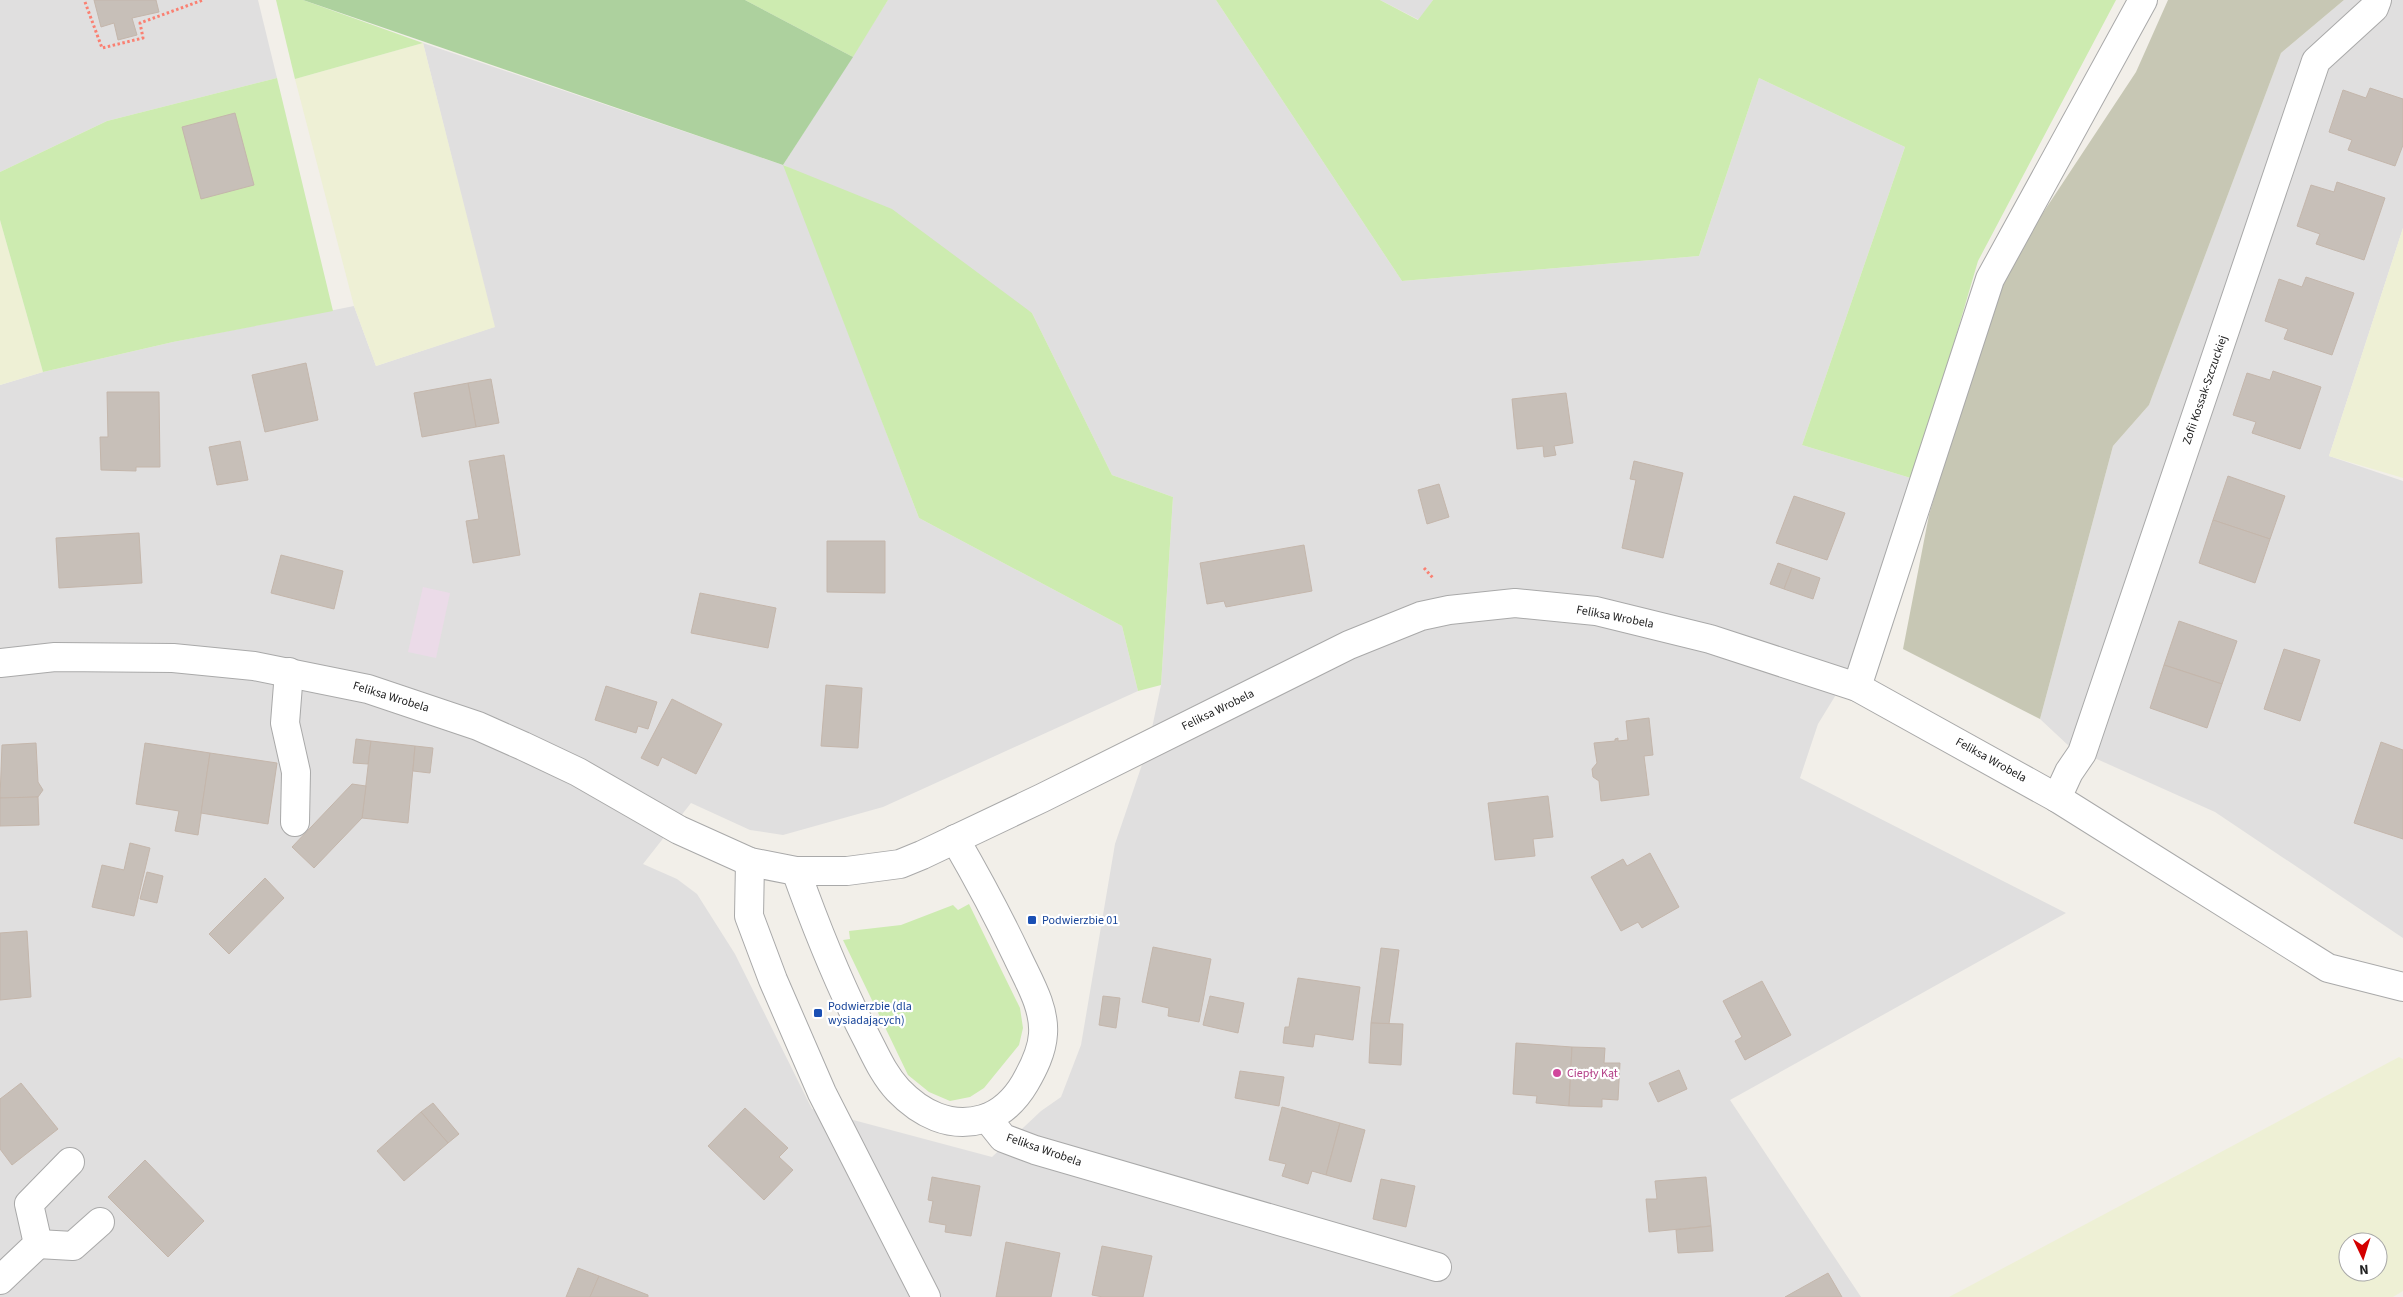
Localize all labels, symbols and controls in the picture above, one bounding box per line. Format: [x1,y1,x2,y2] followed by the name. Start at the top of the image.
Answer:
[2178,333,2232,447] street label: Zofii Kossak-Szczuckiej
[1575,601,1655,633] street label: Feliksa Wrobela
[351,677,431,717] street label: Feliksa Wrobela
[1179,685,1257,735] street label: Feliksa Wrobela
[1952,733,2030,787] street label: Feliksa Wrobela
[1042,912,1118,929] place label: Podwierzbie 01
[1026,914,1038,926] marker: Podwierzbie 01
[828,998,912,1029] place label: Podwierzbie (dla wysiadających)
[812,1007,824,1019] marker: Podwierzbie (dla wysiadających)
[1567,1065,1618,1082] place label: Ciepły Kąt
[1551,1067,1563,1079] marker: Ciepły Kąt
[1004,1129,1084,1171] street label: Feliksa Wrobela
[2338,1232,2388,1282] north arrow
[2358,1259,2369,1279] text: N

